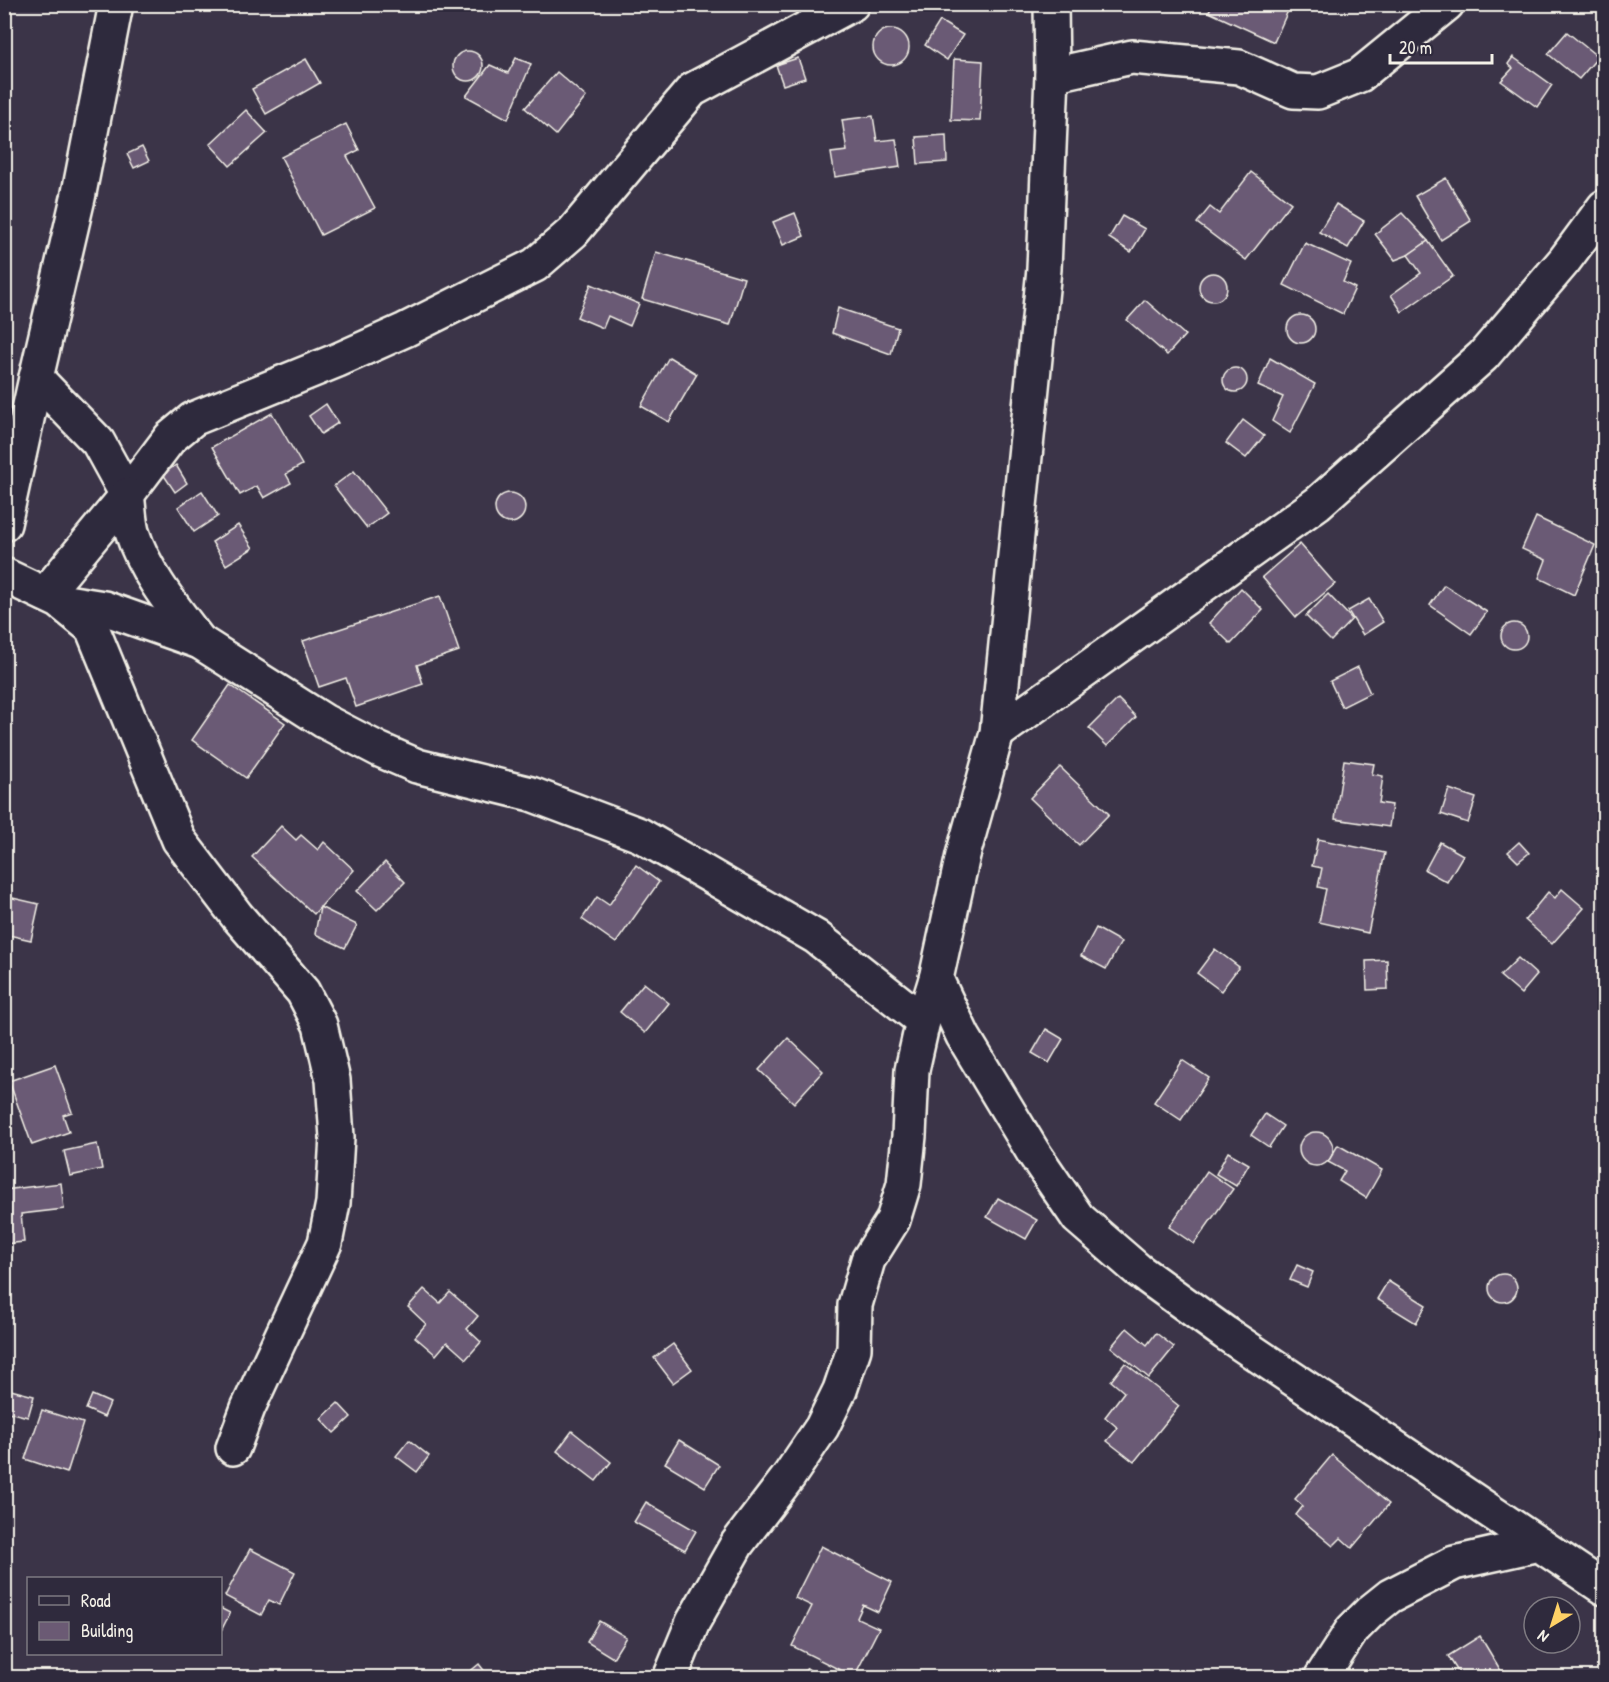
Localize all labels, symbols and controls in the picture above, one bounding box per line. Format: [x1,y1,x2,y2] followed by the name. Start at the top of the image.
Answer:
[1390,27,1492,65] scale bar
[1399,35,1432,60] text: 20 m
[27,1577,222,1655] legend
[81,1588,111,1613] text: Road
[1522,1595,1582,1655] north arrow
[81,1618,133,1643] text: Building
[1532,1625,1553,1648] text: N

